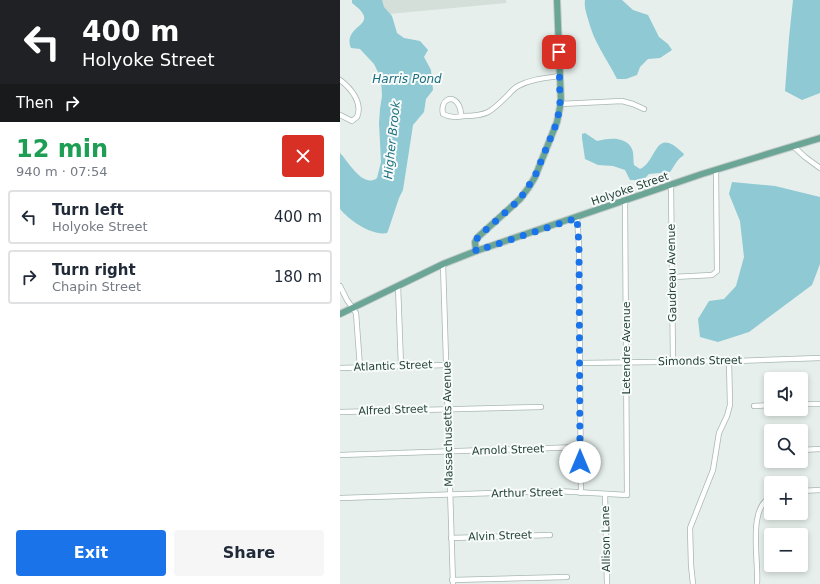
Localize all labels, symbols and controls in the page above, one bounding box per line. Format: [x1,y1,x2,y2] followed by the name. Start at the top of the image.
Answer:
[82,15,179,48] text: 400 m
[16,16,68,68] icon: left
[542,35,576,69] pin
[548,41,570,63] icon: arrive
[82,49,215,70] text: Holyoke Street
[372,72,442,86] water label: Harris Pond
[61,92,83,114] icon: right
[16,94,53,112] text: Then
[381,99,403,180] water label: Higher Brook
[16,135,108,163] text: 12 min
[282,135,324,177] button: close
[16,164,107,179] text: 940 m · 07:54
[590,169,671,208] street label: Holyoke Street
[52,201,124,219] text: Turn left
[18,206,40,228] icon: left
[274,208,322,226] text: 400 m
[52,219,148,234] text: Holyoke Street
[665,223,679,322] street label: Gaudreau Avenue
[52,261,136,279] text: Turn right
[18,266,40,288] icon: right
[274,268,322,286] text: 180 m
[52,279,141,294] text: Chapin Street
[620,301,633,395] street label: Letendre Avenue
[658,354,743,368] street label: Simonds Street
[353,358,433,374] street label: Atlantic Street
[440,361,456,487] street label: Massachusetts Avenue
[764,372,808,572] map controls
[764,372,808,416] button: sound
[358,402,429,418] street label: Alfred Street
[764,424,808,468] button: search
[559,441,601,483] position arrow
[472,442,545,458] street label: Arnold Street
[764,476,808,520] button: +
[491,486,564,500] street label: Arthur Street
[599,506,613,572] street label: Allison Lane
[468,528,533,544] street label: Alvin Street
[764,528,808,572] button: −
[16,530,166,576] button: Exit
[174,530,324,576] button: Share

